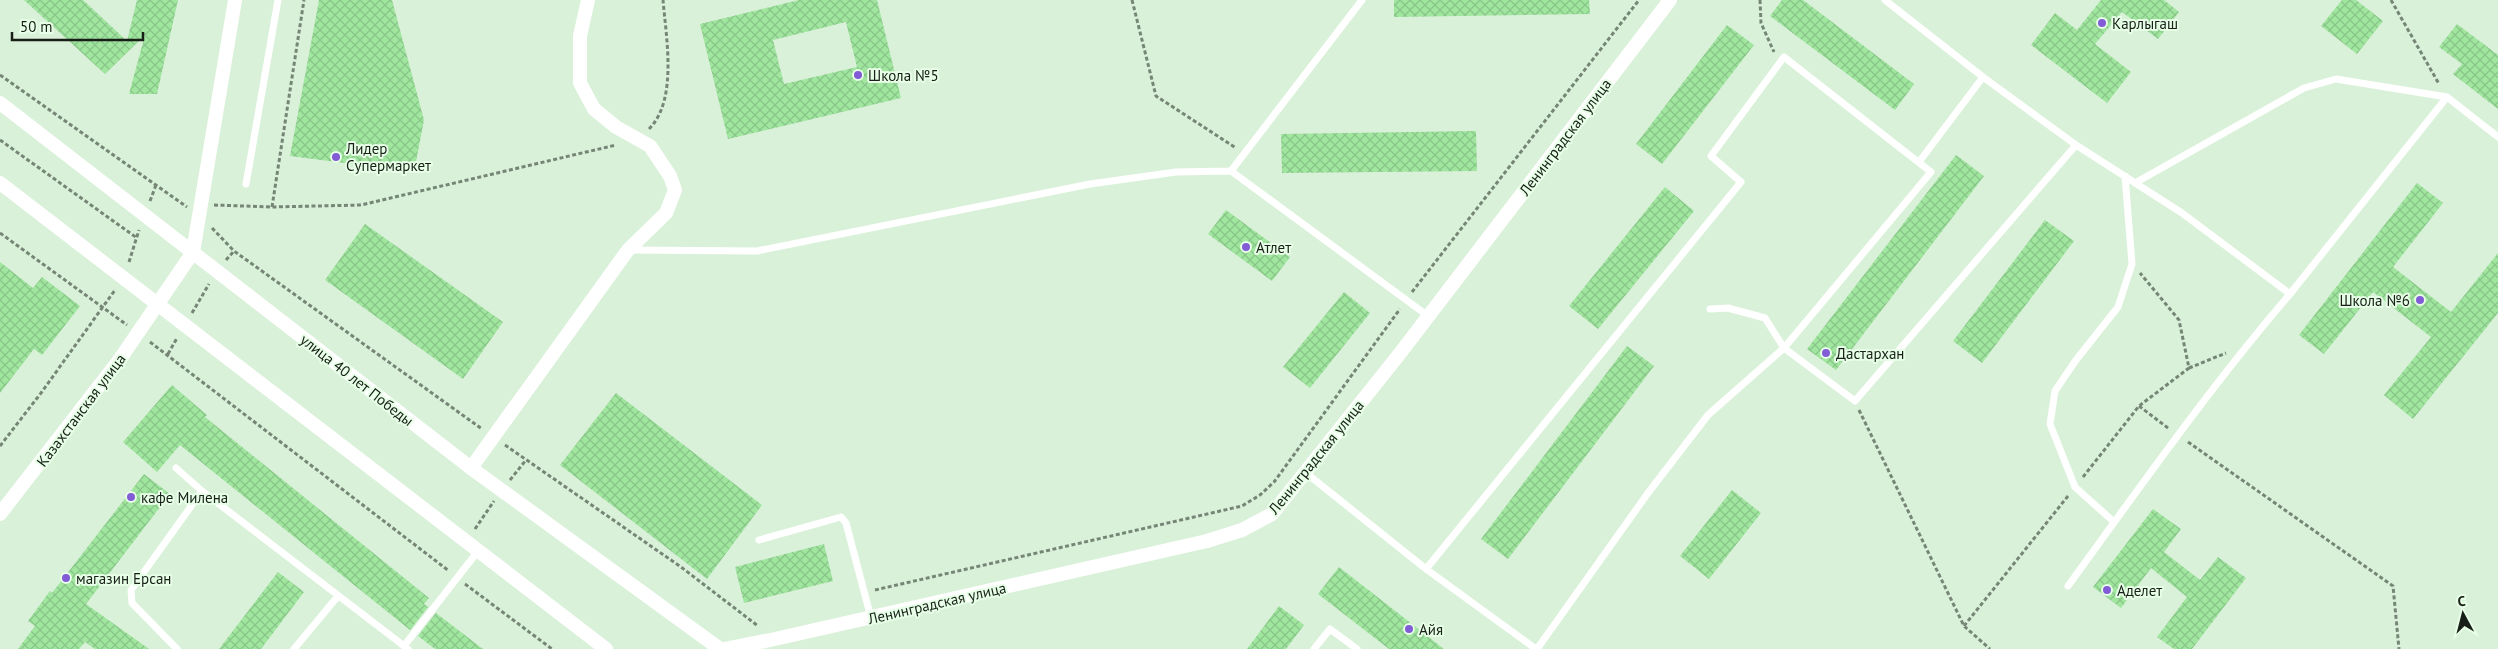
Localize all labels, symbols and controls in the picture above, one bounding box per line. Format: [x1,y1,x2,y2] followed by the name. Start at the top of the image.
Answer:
[12,10,144,42] scale bar
[2112,14,2178,33] place label: Карлыгаш
[20,17,53,36] text: 50 m
[2096,17,2108,29] marker: Карлыгаш
[868,66,939,85] place label: Школа №5
[852,69,864,81] marker: Школа №5
[1514,75,1615,200] street label: Ленинградская улица
[345,139,431,175] place label: Лидер Супермаркет
[330,151,342,163] marker: Лидер Супермаркет
[1256,238,1291,257] place label: Атлет
[1240,241,1252,253] marker: Атлет
[2339,291,2410,310] place label: Школа №6
[2414,294,2426,306] marker: Школа №6
[297,330,417,430] street label: улица 40 лет Победы
[1836,344,1904,363] place label: Дастархан
[1820,347,1832,359] marker: Дастархан
[32,350,130,470] street label: Казахстанская улица
[1264,396,1368,519] street label: Ленинградская улица
[141,488,228,507] place label: кафе Милена
[125,491,137,503] marker: кафе Милена
[76,569,171,588] place label: магазин Ерсан
[60,572,72,584] marker: магазин Ерсан
[865,578,1008,628] street label: Ленинградская улица
[2117,581,2162,600] place label: Аделет
[2101,584,2113,596] marker: Аделет
[2438,589,2488,639] north arrow
[2456,592,2467,611] text: С
[1419,620,1443,639] place label: Айя
[1403,623,1415,635] marker: Айя

